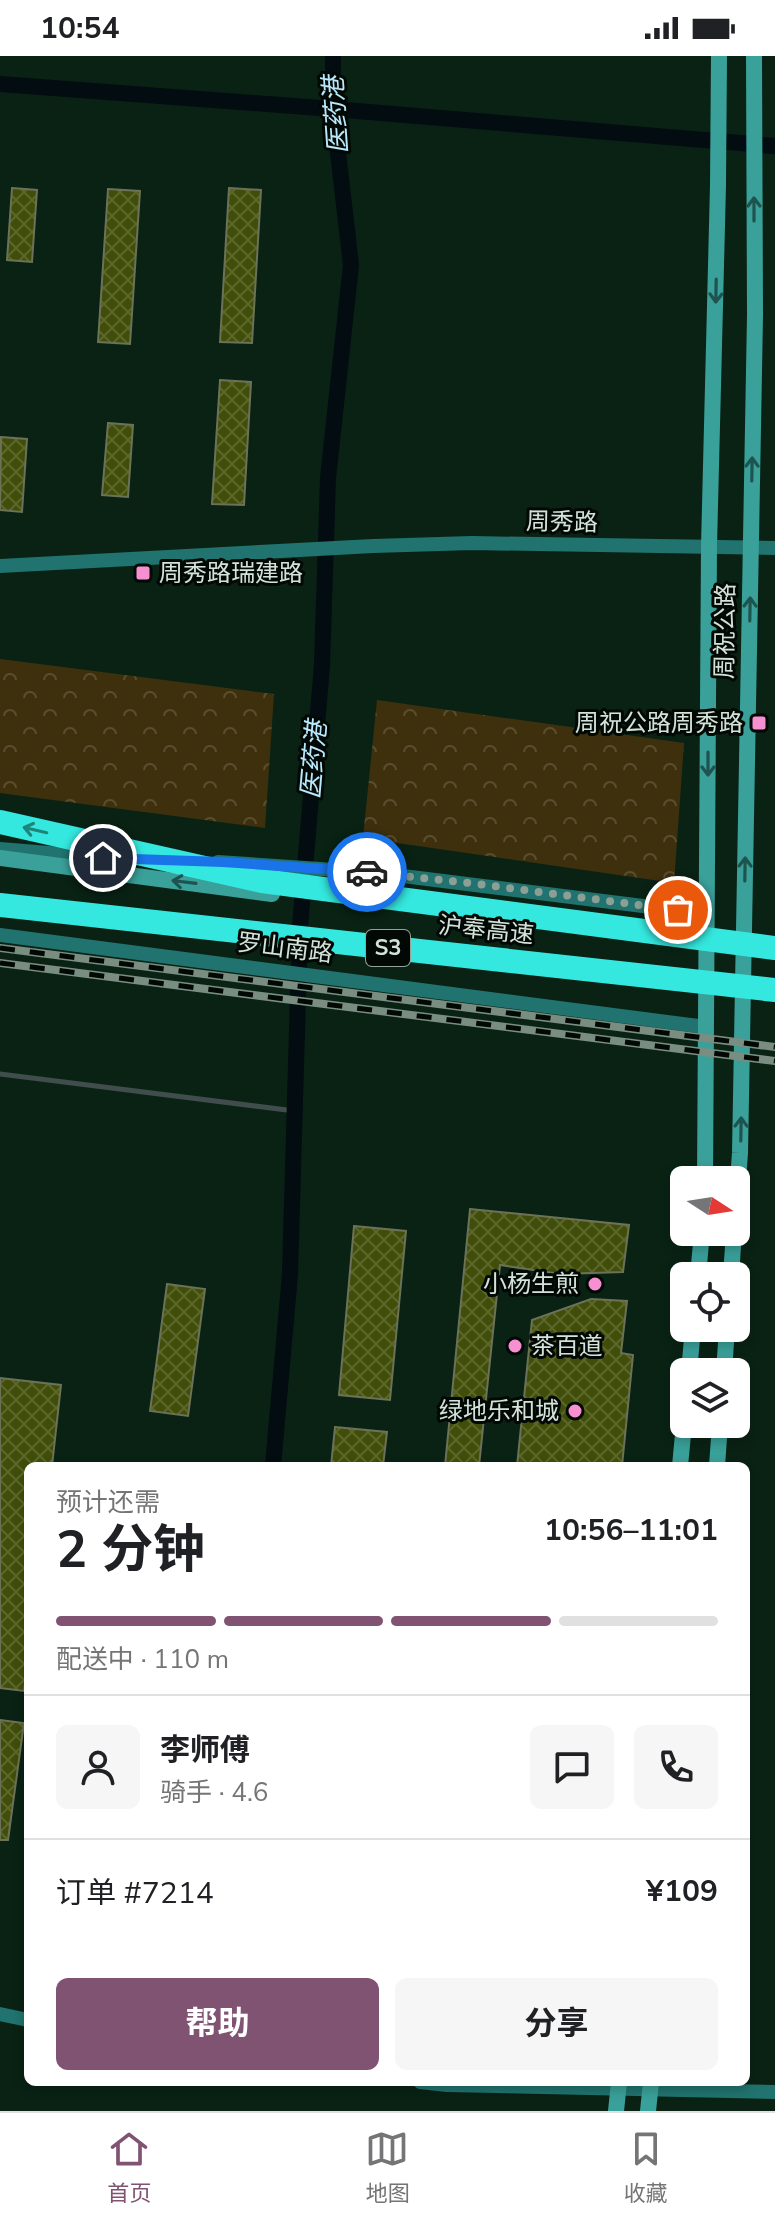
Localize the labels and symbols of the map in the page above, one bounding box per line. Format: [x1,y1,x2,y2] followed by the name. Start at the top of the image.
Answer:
[316,71,356,155] water label: 医药港
[747,196,762,223] one-way arrow
[708,277,723,304] one-way arrow
[744,456,760,483] one-way arrow
[526,505,598,539] street label: 周秀路
[159,557,303,589] place label: 周秀路瑞建路
[134,564,152,582] marker: 周秀路瑞建路
[708,583,742,679] street label: 周祝公路
[742,596,757,623] one-way arrow
[575,707,743,739] place label: 周祝公路周秀路
[750,714,768,732] marker: 周祝公路周秀路
[293,716,335,800] water label: 医药港
[700,750,716,777] one-way arrow
[23,821,48,836] one-way arrow
[69,824,137,892] pin
[327,832,407,912] courier
[737,856,753,883] one-way arrow
[171,875,198,890] one-way arrow
[644,876,712,944] pin
[437,909,535,951] street label: 沪奉高速
[235,926,335,970] street label: 罗山南路
[366,930,410,966] road number: S3
[733,1116,748,1143] one-way arrow
[670,1166,750,1246] north arrow
[483,1268,579,1300] place label: 小杨生煎
[586,1275,604,1293] marker: 小杨生煎
[531,1330,603,1362] place label: 茶百道
[506,1337,524,1355] marker: 茶百道
[439,1395,559,1427] place label: 绿地乐和城
[566,1402,584,1420] marker: 绿地乐和城

